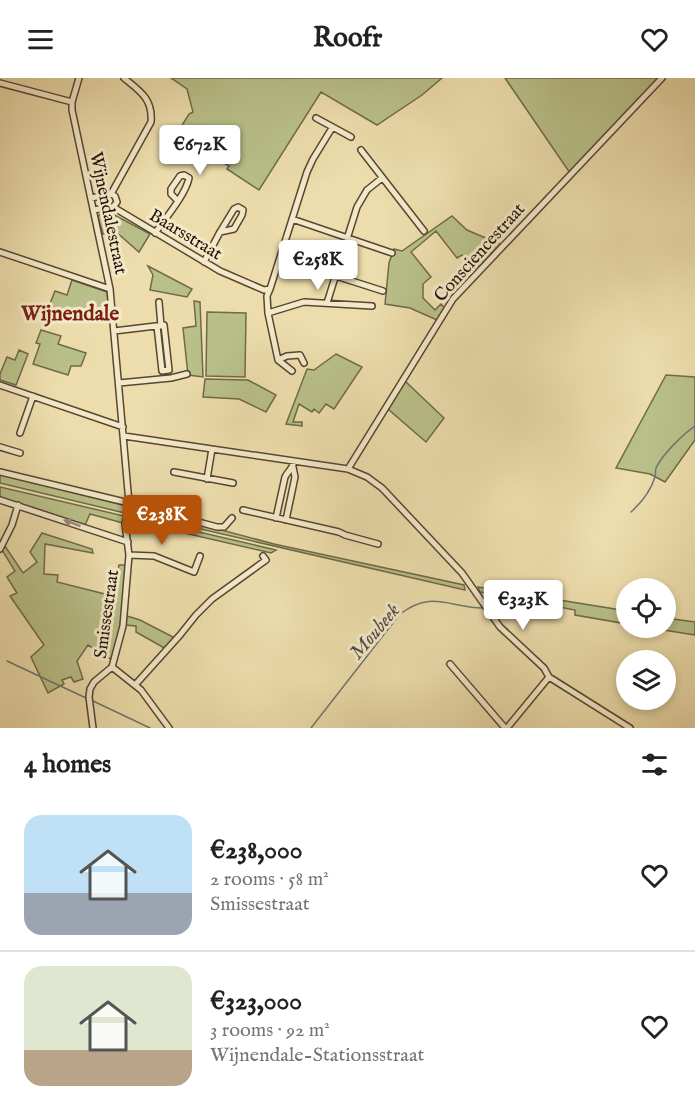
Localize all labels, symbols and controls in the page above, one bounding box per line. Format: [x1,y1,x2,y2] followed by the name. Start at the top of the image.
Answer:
[313,22,382,56] text: Roofr
[24,23,57,56] icon: menu
[638,23,671,56] icon: heart
[158,125,242,176] pin: €672K
[173,132,227,157] text: €672K
[83,150,132,277] street label: Wijnendalestraat
[430,199,531,307] street label: Consciencestraat
[144,205,226,266] street label: Baarsstraat
[276,240,360,291] pin: €258K
[293,247,343,272] text: €258K
[20,301,119,328] district label: Wijnendale
[120,495,204,546] pin: €238K
[137,502,187,527] text: €238K
[63,517,81,527] one-way arrow
[90,568,125,660] street label: Smissestraat
[616,578,676,710] map controls
[616,578,676,638] button: locate
[481,580,565,631] pin: €323K
[498,587,548,612] text: €323K
[345,599,406,665] water label: Moubeek
[616,650,676,710] button: layers
[24,748,111,781] text: 4 homes
[638,748,671,781] icon: filters
[210,834,303,867] text: €238,000
[72,839,144,911] icon: home
[638,859,671,892] icon: heart
[210,867,329,892] text: 2 rooms · 58 m²
[210,892,310,917] text: Smissestraat
[210,985,302,1018] text: €323,000
[72,990,144,1062] icon: home
[638,1010,671,1043] icon: heart
[210,1018,330,1043] text: 3 rooms · 92 m²
[210,1043,424,1068] text: Wijnendale-Stationsstraat

